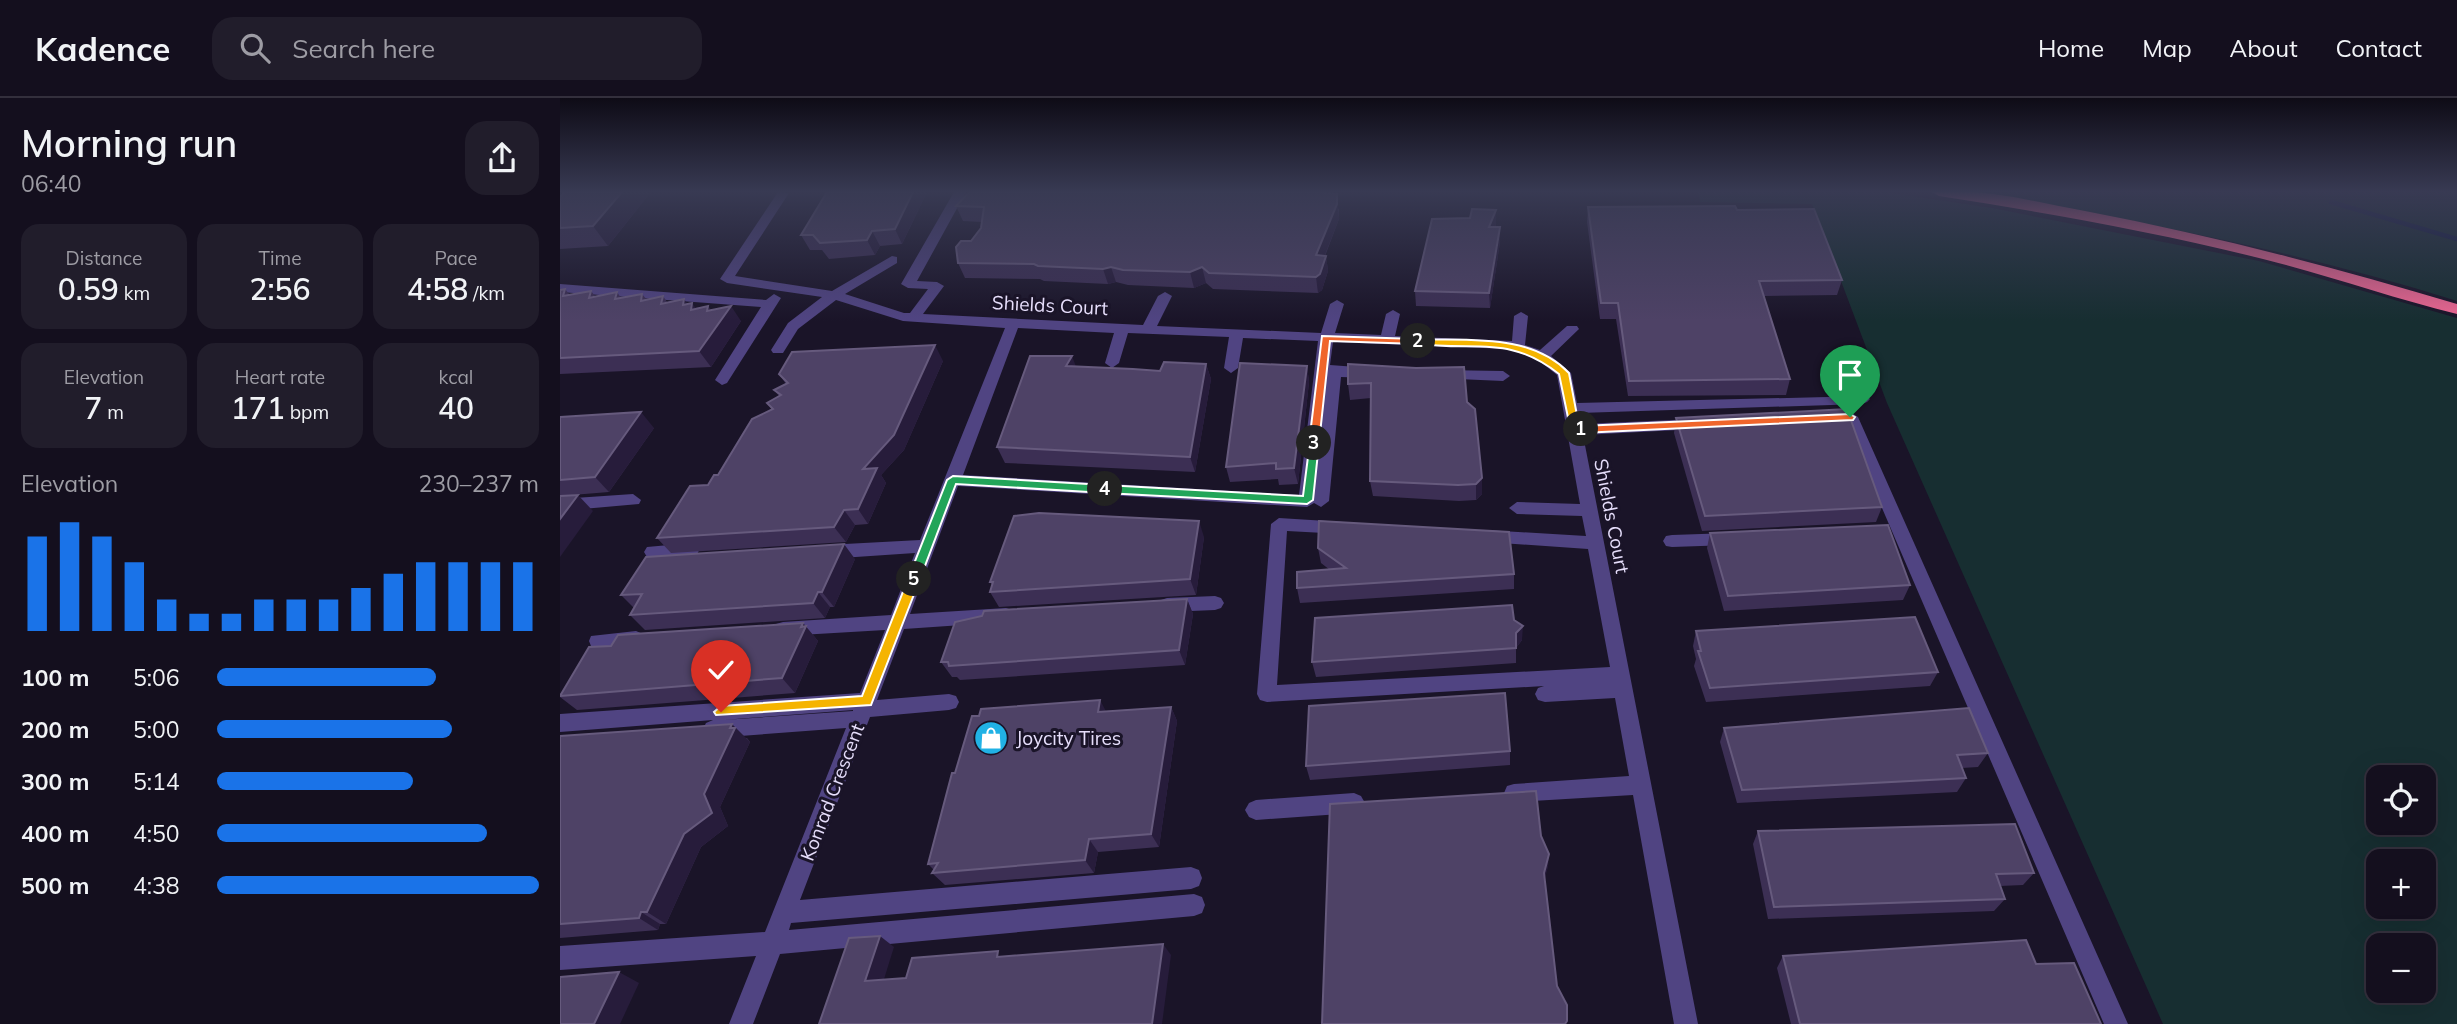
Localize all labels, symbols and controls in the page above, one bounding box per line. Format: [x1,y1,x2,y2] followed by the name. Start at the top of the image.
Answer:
[212,17,702,80] search box
[35,28,170,69] text: Kadence
[236,29,274,67] icon: search
[292,32,435,65] text: Search here
[2038,33,2104,63] text: Home
[2142,33,2192,63] text: Map
[2230,33,2298,63] text: About
[2336,33,2422,63] text: Contact
[21,119,237,167] text: Morning run
[465,121,539,195] button: share
[21,169,81,198] text: 06:40
[66,246,142,270] text: Distance
[258,246,302,270] text: Time
[435,246,477,270] text: Pace
[58,270,119,308] text: 0.59
[249,270,311,308] text: 2:56
[407,270,468,308] text: 4:58
[119,281,150,305] text: km
[468,281,505,305] text: /km
[991,290,1109,320] street label: Shields Court
[1400,324,1436,358] pin: 2
[1412,328,1423,352] text: 2
[1820,345,1880,417] pin
[1831,356,1869,394] icon: arrive
[64,365,144,389] text: Elevation
[235,365,325,389] text: Heart rate
[439,365,473,389] text: kcal
[84,389,102,427] text: 7
[231,389,285,427] text: 171
[438,389,474,427] text: 40
[102,400,124,424] text: m
[285,400,329,424] text: bpm
[1564,412,1598,446] pin: 1
[1575,416,1586,440] text: 1
[1296,426,1332,460] pin: 3
[1308,430,1319,454] text: 3
[1589,457,1635,576] street label: Shields Court
[21,469,118,498] text: Elevation
[418,469,539,498] text: 230–237 m
[1088,472,1122,506] pin: 4
[1099,476,1110,500] text: 4
[896,561,932,596] pin: 5
[908,566,919,590] text: 5
[691,640,751,712] pin
[702,651,740,689] icon: check
[21,663,89,692] text: 100 m
[133,663,180,692] text: 5:06
[21,715,89,744] text: 200 m
[133,715,180,744] text: 5:00
[972,719,1010,757] shop icon: Joycity Tires
[795,720,869,864] street label: Konrad Crescent
[1016,726,1121,750] place label: Joycity Tires
[2366,765,2436,1003] map controls
[2366,765,2436,835] button: locate
[21,767,89,796] text: 300 m
[133,767,180,796] text: 5:14
[21,819,89,848] text: 400 m
[133,819,180,848] text: 4:50
[2366,849,2436,919] button: +
[21,871,89,900] text: 500 m
[133,871,180,900] text: 4:38
[2366,933,2436,1003] button: −

